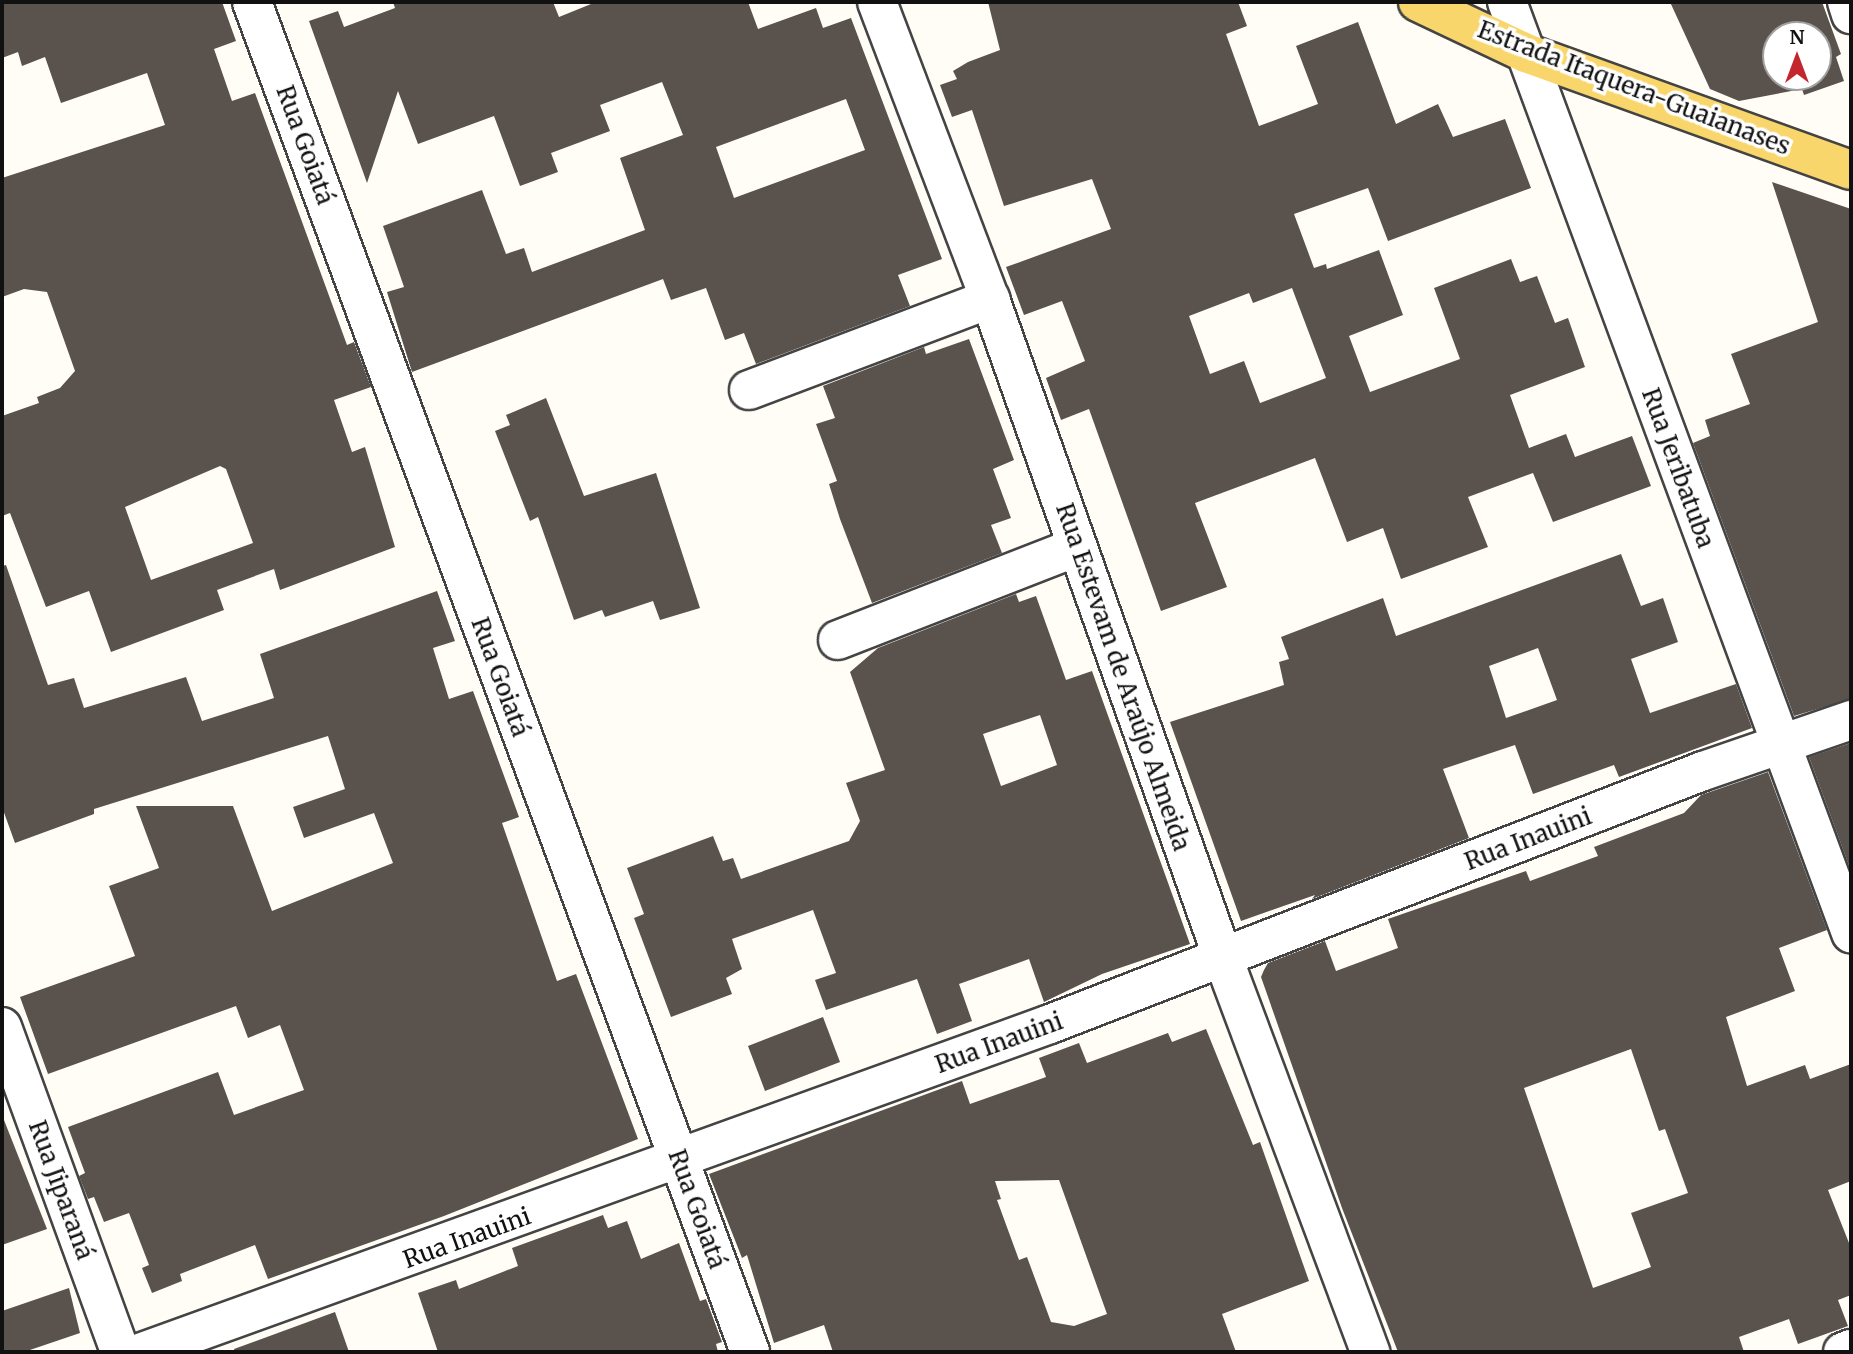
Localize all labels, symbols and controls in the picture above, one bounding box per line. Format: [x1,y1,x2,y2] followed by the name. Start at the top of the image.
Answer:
[1474,15,1794,161] street label: Estrada Itaquera-Guaianases
[1762,21,1832,91] north arrow
[1789,25,1805,49] text: N
[270,82,340,208] street label: Rua Goiatá
[1636,384,1720,552] street label: Rua Jeribatuba
[1050,499,1196,855] street label: Rua Estevam de Araújo Almeida
[465,614,535,740] street label: Rua Goiatá
[1461,802,1595,876] street label: Rua Inauini
[931,1007,1067,1079] street label: Rua Inauini
[23,1117,99,1263] street label: Rua Jiparaná
[662,1146,732,1272] street label: Rua Goiatá
[399,1202,535,1274] street label: Rua Inauini

